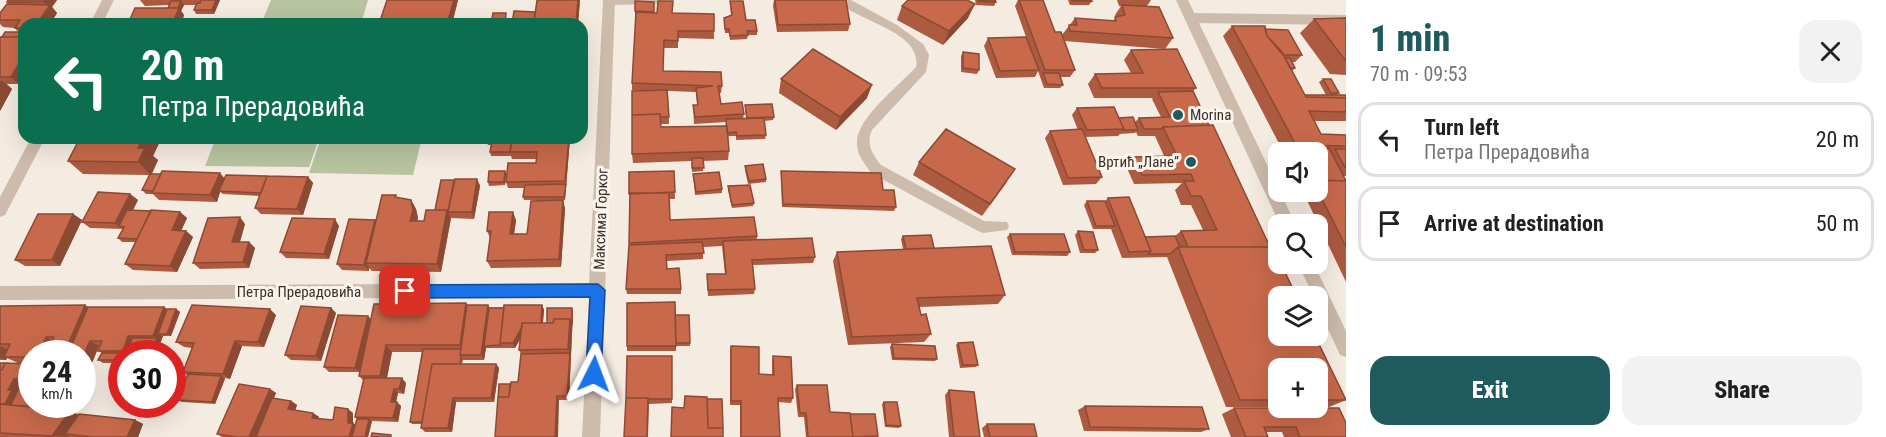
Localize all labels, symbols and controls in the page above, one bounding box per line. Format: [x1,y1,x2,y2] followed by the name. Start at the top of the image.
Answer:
[1370,18,1450,60] text: 1 min
[1799,20,1862,83] button: close
[141,41,224,90] text: 20 m
[42,42,120,120] icon: left
[1370,62,1468,86] text: 70 m · 09:53
[141,91,365,123] text: Петра Прерадовића
[1190,106,1231,124] place label: Morina
[1171,108,1185,122] marker: Morina
[1424,115,1499,140] text: Turn left
[1373,123,1406,156] icon: left
[1816,127,1859,152] text: 20 m
[1424,140,1590,164] text: Петра Прерадовића
[1268,142,1328,418] map controls
[1268,142,1328,202] button: sound
[1098,153,1179,171] place label: Вртић „Лане”
[1184,155,1198,169] marker: Вртић „Лане”
[590,168,612,270] street label: Максима Горког
[1373,207,1406,240] icon: arrive
[1424,211,1604,236] text: Arrive at destination
[1816,211,1859,236] text: 50 m
[1268,214,1328,274] button: search
[379,265,430,316] pin
[388,274,421,307] icon: arrive
[237,283,361,301] street label: Петра Прерадовића
[1268,286,1328,346] button: layers
[108,340,186,418] speed limit sign: 30
[562,342,626,406] position arrow
[42,354,72,389] text: 24
[1370,356,1610,425] button: Exit
[1622,356,1862,425] button: Share
[1268,358,1328,418] button: +
[42,385,72,403] text: km/h

